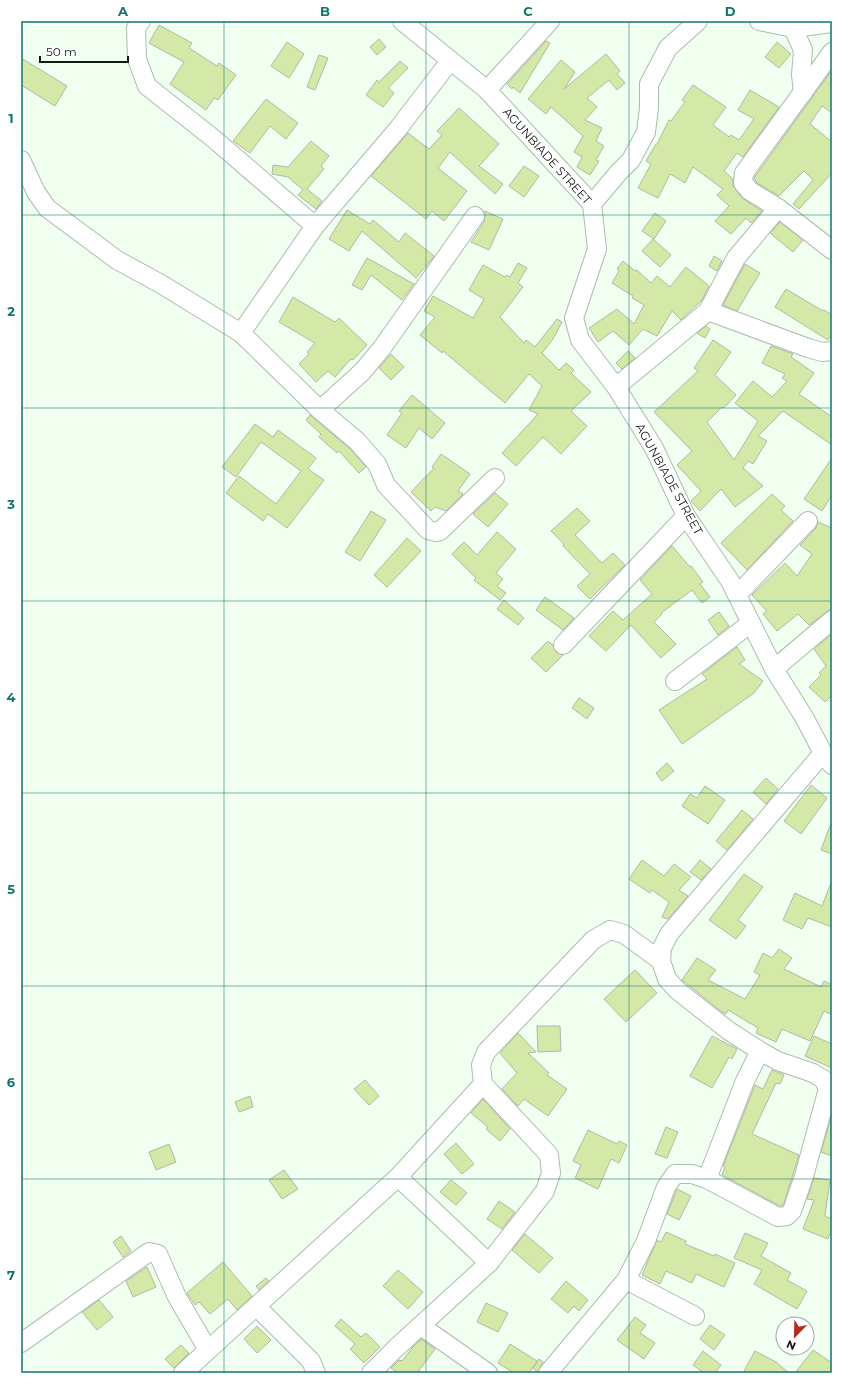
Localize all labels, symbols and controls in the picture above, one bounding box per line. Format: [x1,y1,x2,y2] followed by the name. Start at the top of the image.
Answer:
[117,3,129,19] text: A
[320,3,330,19] text: B
[523,3,533,19] text: C
[725,3,736,19] text: D
[40,38,128,64] scale bar
[46,44,77,59] text: 50 m
[500,104,595,207] street label: AGUNBIADE STREET
[8,110,14,126] text: 1
[7,303,15,319] text: 2
[633,420,706,537] street label: AGUNBIADE STREET
[6,496,15,512] text: 3
[7,689,16,705] text: 4
[7,881,15,897] text: 5
[7,1074,16,1090] text: 6
[7,1267,15,1283] text: 7
[775,1316,815,1356] north arrow
[784,1337,798,1353] text: N

